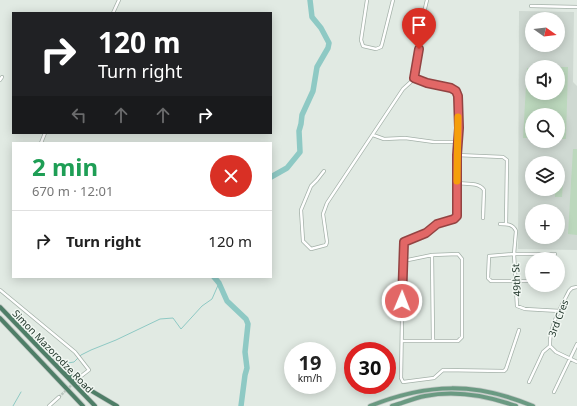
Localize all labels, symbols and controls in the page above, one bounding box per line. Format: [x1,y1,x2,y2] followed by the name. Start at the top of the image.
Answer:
[402,8,436,49] pin
[525,12,565,52] north arrow
[525,12,565,292] map controls
[408,14,430,36] icon: arrive
[98,23,181,61] text: 120 m
[32,28,84,80] icon: right
[98,59,182,83] text: Turn right
[525,60,565,100] button: sound
[68,104,90,126] icon: left
[110,104,132,126] icon: ahead
[152,104,174,126] icon: ahead
[194,104,216,126] icon: right
[525,108,565,148] button: search
[32,150,98,183] text: 2 min
[210,155,252,197] button: close
[525,156,565,196] button: layers
[32,182,113,200] text: 670 m · 12:01
[525,204,565,244] button: +
[32,230,54,252] icon: right
[66,231,141,251] text: Turn right
[208,231,252,251] text: 120 m
[525,252,565,292] button: −
[508,263,524,297] street label: 49th St
[381,280,423,322] position arrow
[544,297,572,339] street label: 3rd Cres
[9,306,97,396] street label: Simon Mazorodze Road
[344,342,396,394] speed limit sign: 30
[299,349,321,376] text: 19
[298,371,322,385] text: km/h

